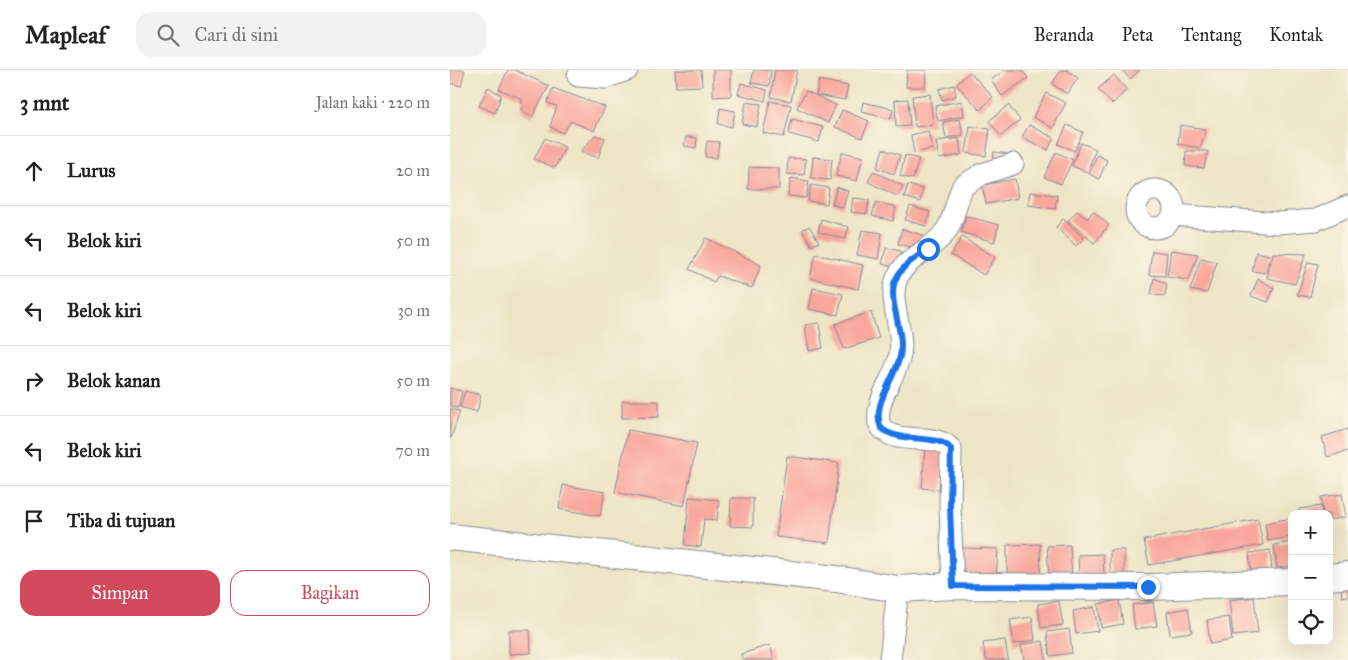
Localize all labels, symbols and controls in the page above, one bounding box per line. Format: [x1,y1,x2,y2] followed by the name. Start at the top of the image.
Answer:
[136,12,486,57] search box
[25,20,106,50] text: Mapleaf
[154,21,182,49] icon: search
[194,23,278,46] text: Cari di sini
[1034,24,1094,46] text: Beranda
[1122,24,1153,46] text: Peta
[1181,24,1241,46] text: Tentang
[1269,24,1323,46] text: Kontak
[20,90,69,116] text: 3 mnt
[316,93,430,112] text: Jalan kaki · 220 m
[20,157,48,185] icon: ahead
[67,159,115,182] text: Lurus
[396,161,430,180] text: 20 m
[20,227,48,255] icon: left
[67,229,141,252] text: Belok kiri
[396,231,430,250] text: 50 m
[917,238,940,261] route start
[20,297,48,325] icon: left
[67,299,141,322] text: Belok kiri
[397,301,430,320] text: 30 m
[20,367,48,395] icon: right
[67,369,161,392] text: Belok kanan
[396,371,430,390] text: 50 m
[20,437,48,465] icon: left
[67,439,141,462] text: Belok kiri
[395,441,430,460] text: 70 m
[20,507,48,535] icon: arrive
[67,509,175,532] text: Tiba di tujuan
[1288,510,1333,645] map controls
[1288,510,1333,555] button: +
[1288,555,1333,600] button: −
[20,570,220,616] button: Simpan
[230,570,430,616] button: Bagikan
[1137,576,1160,599] route end
[1288,600,1333,645] button: locate

